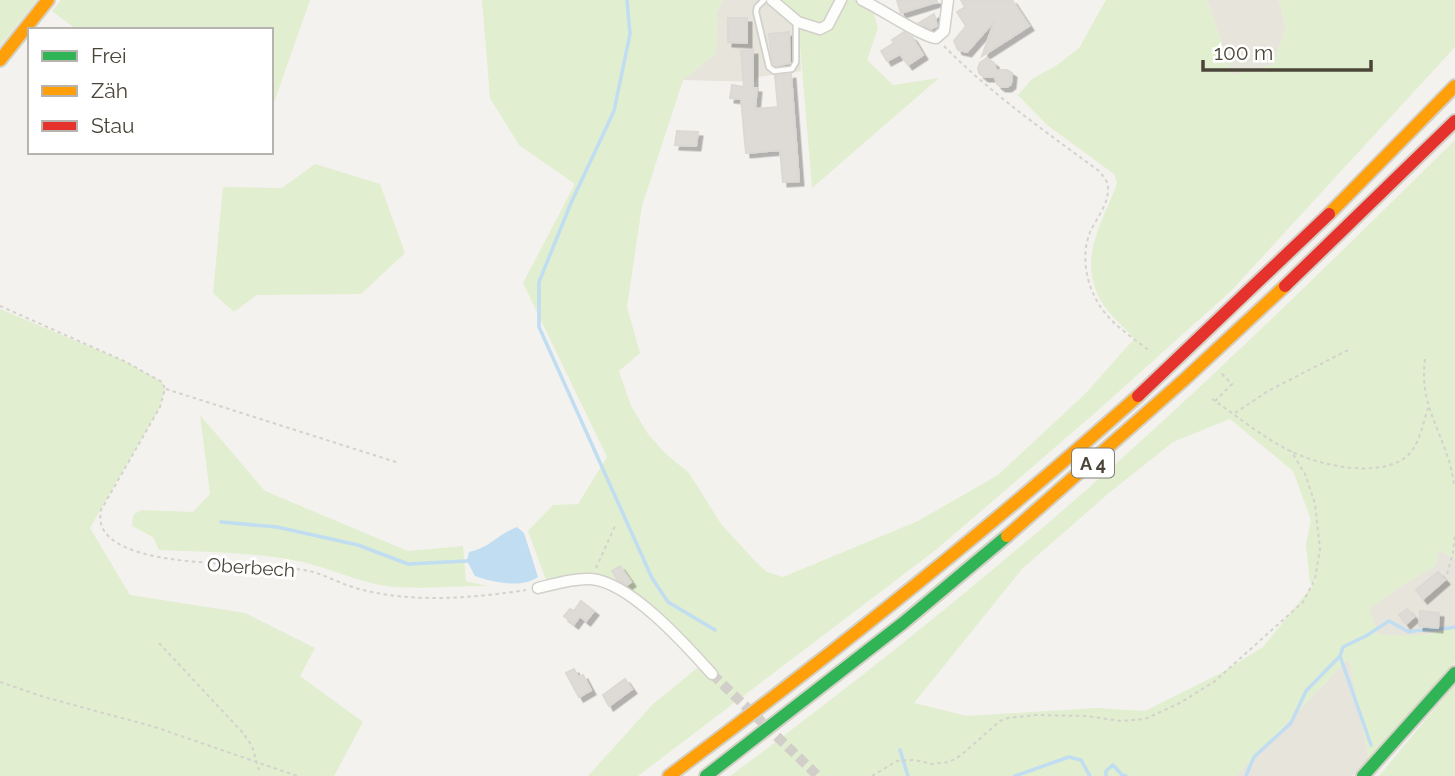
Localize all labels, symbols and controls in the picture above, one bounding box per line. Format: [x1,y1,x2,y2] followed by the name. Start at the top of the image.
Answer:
[28,28,273,154] legend
[1203,28,1371,72] scale bar
[1214,40,1273,65] text: 100 m
[91,43,127,68] text: Frei
[91,78,128,103] text: Zäh
[91,113,135,138] text: Stau
[1072,448,1114,477] road number: A 4
[206,553,296,581] street label: Oberbech

